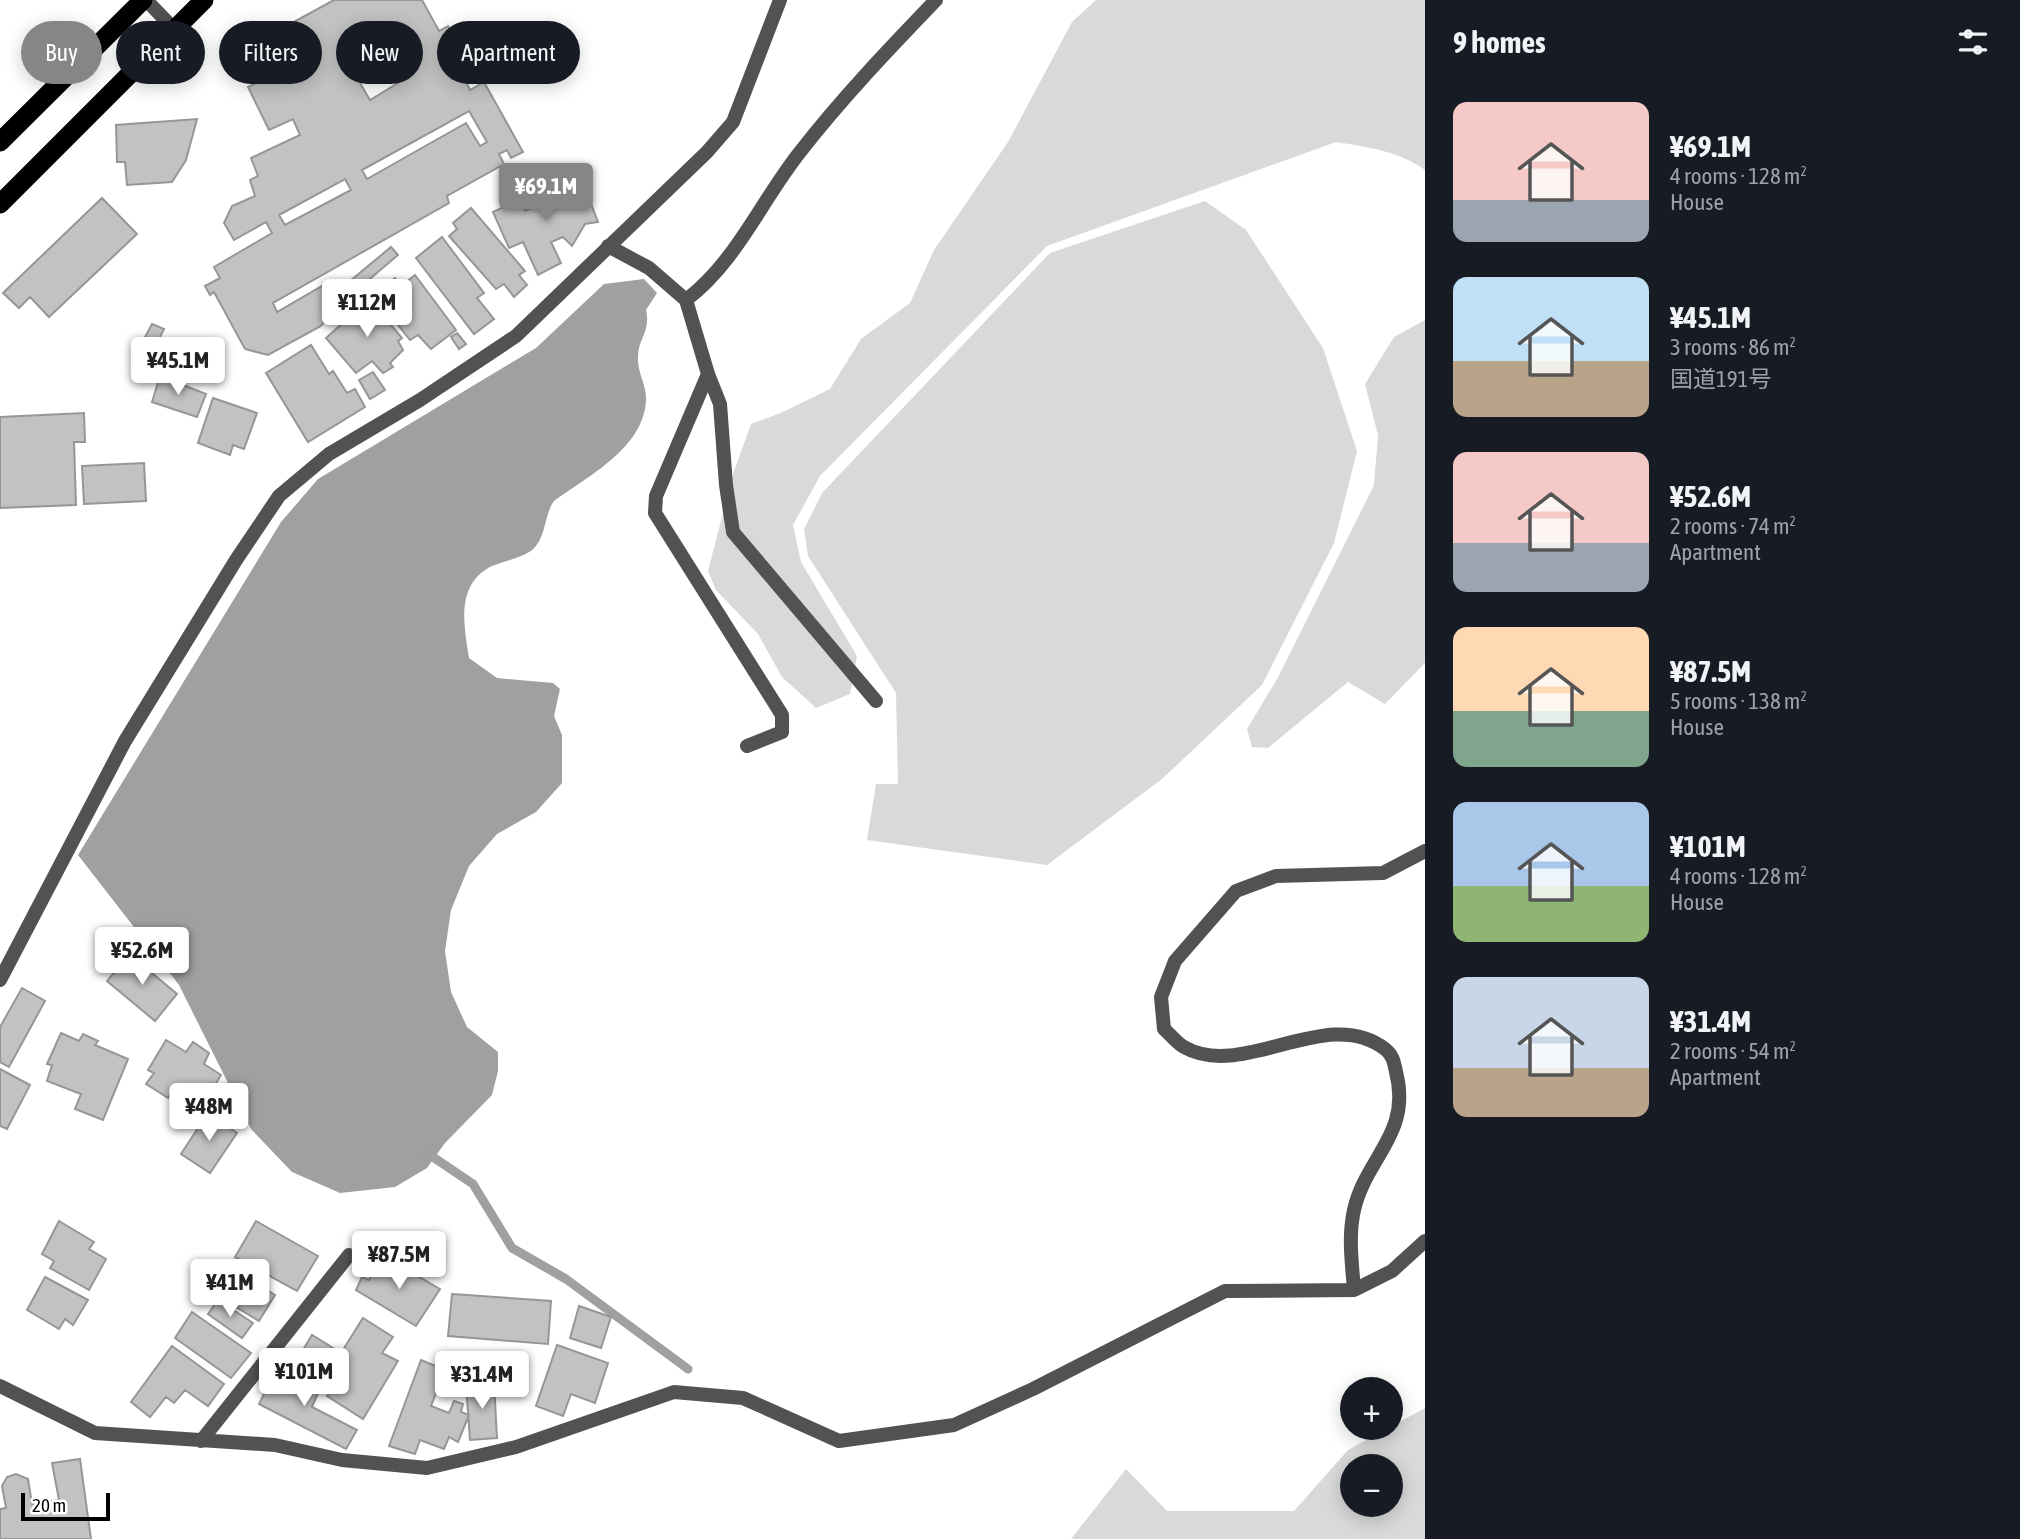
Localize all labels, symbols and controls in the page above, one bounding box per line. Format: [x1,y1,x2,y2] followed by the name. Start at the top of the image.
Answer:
[21,21,102,84] chip: Buy
[116,21,205,84] chip: Rent
[219,21,322,84] chip: Filters
[336,21,423,84] chip: New
[437,21,580,84] chip: Apartment
[1954,23,1992,61] icon: filters
[1453,25,1546,59] text: 9 homes
[1670,129,1751,163] text: ¥69.1M
[1509,130,1593,214] icon: home
[1670,163,1807,189] text: 4 rooms · 128 m²
[489,164,603,223] pin: ¥69.1M
[515,173,577,199] text: ¥69.1M
[1670,189,1724,215] text: House
[318,280,416,339] pin: ¥112M
[338,289,396,315] text: ¥112M
[1670,300,1751,334] text: ¥45.1M
[1509,305,1593,389] icon: home
[1670,334,1796,360] text: 3 rooms · 86 m²
[121,338,235,397] pin: ¥45.1M
[147,347,209,373] text: ¥45.1M
[1670,366,1771,392] text: 国道191号
[1670,479,1751,513] text: ¥52.6M
[1509,480,1593,564] icon: home
[1670,513,1796,539] text: 2 rooms · 74 m²
[1670,539,1761,565] text: Apartment
[1670,654,1751,688] text: ¥87.5M
[1509,655,1593,739] icon: home
[1670,688,1807,714] text: 5 rooms · 138 m²
[1670,714,1724,740] text: House
[1670,829,1746,863] text: ¥101M
[1509,830,1593,914] icon: home
[1670,863,1807,889] text: 4 rooms · 128 m²
[1670,889,1724,915] text: House
[85,928,199,987] pin: ¥52.6M
[111,937,173,963] text: ¥52.6M
[1670,1004,1751,1038] text: ¥31.4M
[1509,1005,1593,1089] icon: home
[1670,1038,1796,1064] text: 2 rooms · 54 m²
[1670,1064,1761,1090] text: Apartment
[168,1084,250,1143] pin: ¥48M
[185,1093,233,1119] text: ¥48M
[342,1232,456,1291] pin: ¥87.5M
[368,1241,430,1267] text: ¥87.5M
[189,1260,271,1319] pin: ¥41M
[206,1269,254,1295] text: ¥41M
[255,1348,353,1408] pin: ¥101M
[425,1352,539,1411] pin: ¥31.4M
[275,1358,333,1384] text: ¥101M
[451,1361,513,1387] text: ¥31.4M
[1340,1377,1403,1517] map controls
[1340,1377,1403,1440] button: +
[1340,1454,1403,1517] button: −
[21,1490,110,1522] scale bar
[32,1494,66,1516] text: 20 m

